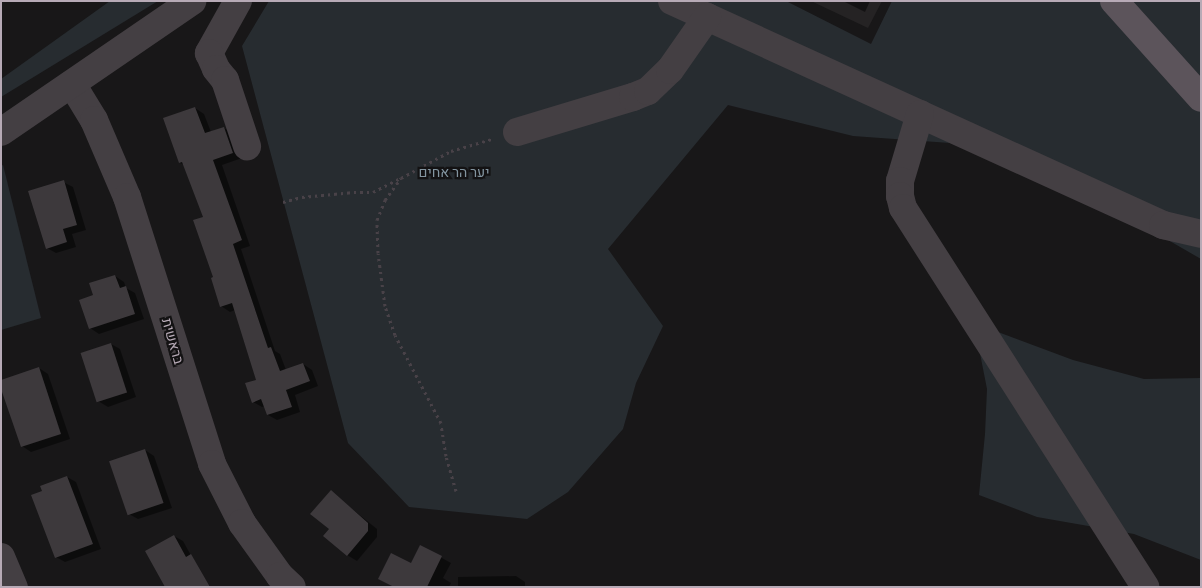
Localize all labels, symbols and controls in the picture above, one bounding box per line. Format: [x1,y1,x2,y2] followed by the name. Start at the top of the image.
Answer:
[419,164,489,180] park label: יער הר אחים
[158,316,188,366] street label: בראשית

